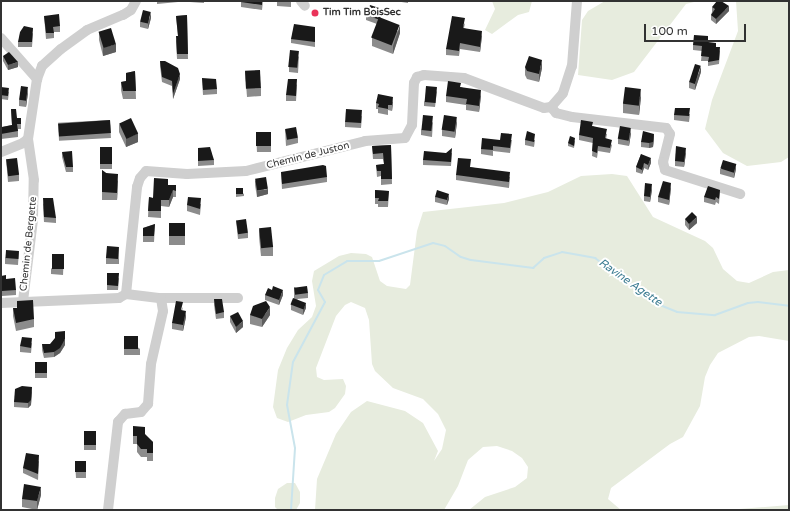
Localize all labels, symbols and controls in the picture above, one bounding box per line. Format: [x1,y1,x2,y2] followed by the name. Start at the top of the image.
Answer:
[323,7,401,19] place label: Tim Tim BoisSec
[310,8,320,18] marker: Tim Tim BoisSec
[646,16,748,42] scale bar
[651,24,688,38] text: 100 m
[265,140,351,172] street label: Chemin de Juston
[18,196,40,292] street label: Chemin de Bergette
[596,256,664,310] water label: Ravine Agette

